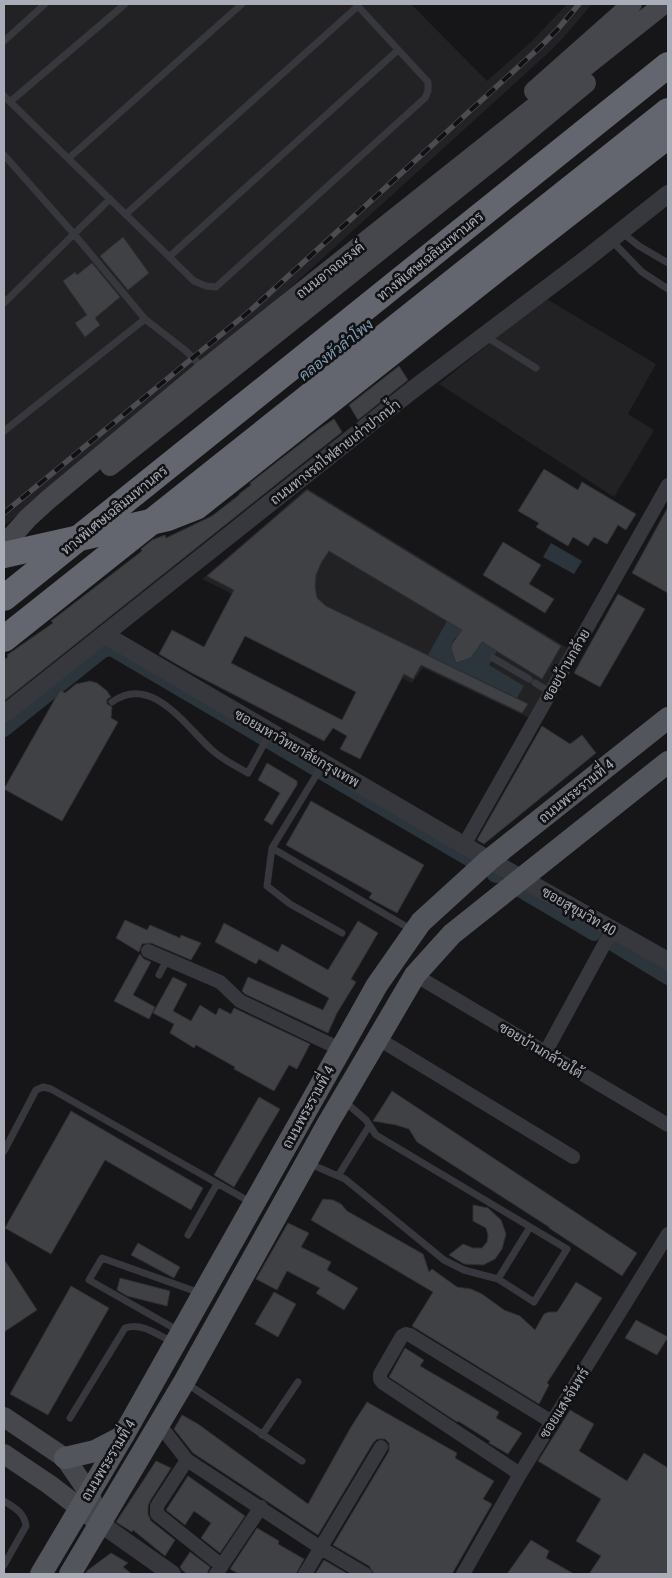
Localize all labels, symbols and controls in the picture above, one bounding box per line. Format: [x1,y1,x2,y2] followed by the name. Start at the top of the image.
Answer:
[374,208,487,304] street label: ทางพิเศษเฉลิมมหานคร
[292,238,367,302] street label: ถนนอาจณรงค์
[294,314,377,385] water label: คลองหัวลำโพง
[264,393,403,508] street label: ถนนทางรถไฟสายเก่าปากน้ำ
[58,462,171,558] street label: ทางพิเศษเฉลิมมหานคร
[538,625,593,704] street label: ซอยบ้านกล้วย
[231,706,362,792] street label: ซอยมหาวิทยาลัยกรุงเทพ
[533,753,617,826] street label: ถนนพระรามที่ 4
[538,883,619,941] street label: ซอยสุขุมวิท 40
[496,1018,587,1082] street label: ซอยบ้านกล้วยใต้
[275,1061,337,1151] street label: ถนนพระรามที่ 4
[535,1364,592,1441] street label: ซอยแสงจันทร์
[74,1414,139,1503] street label: ถนนพระรามที่ 4

